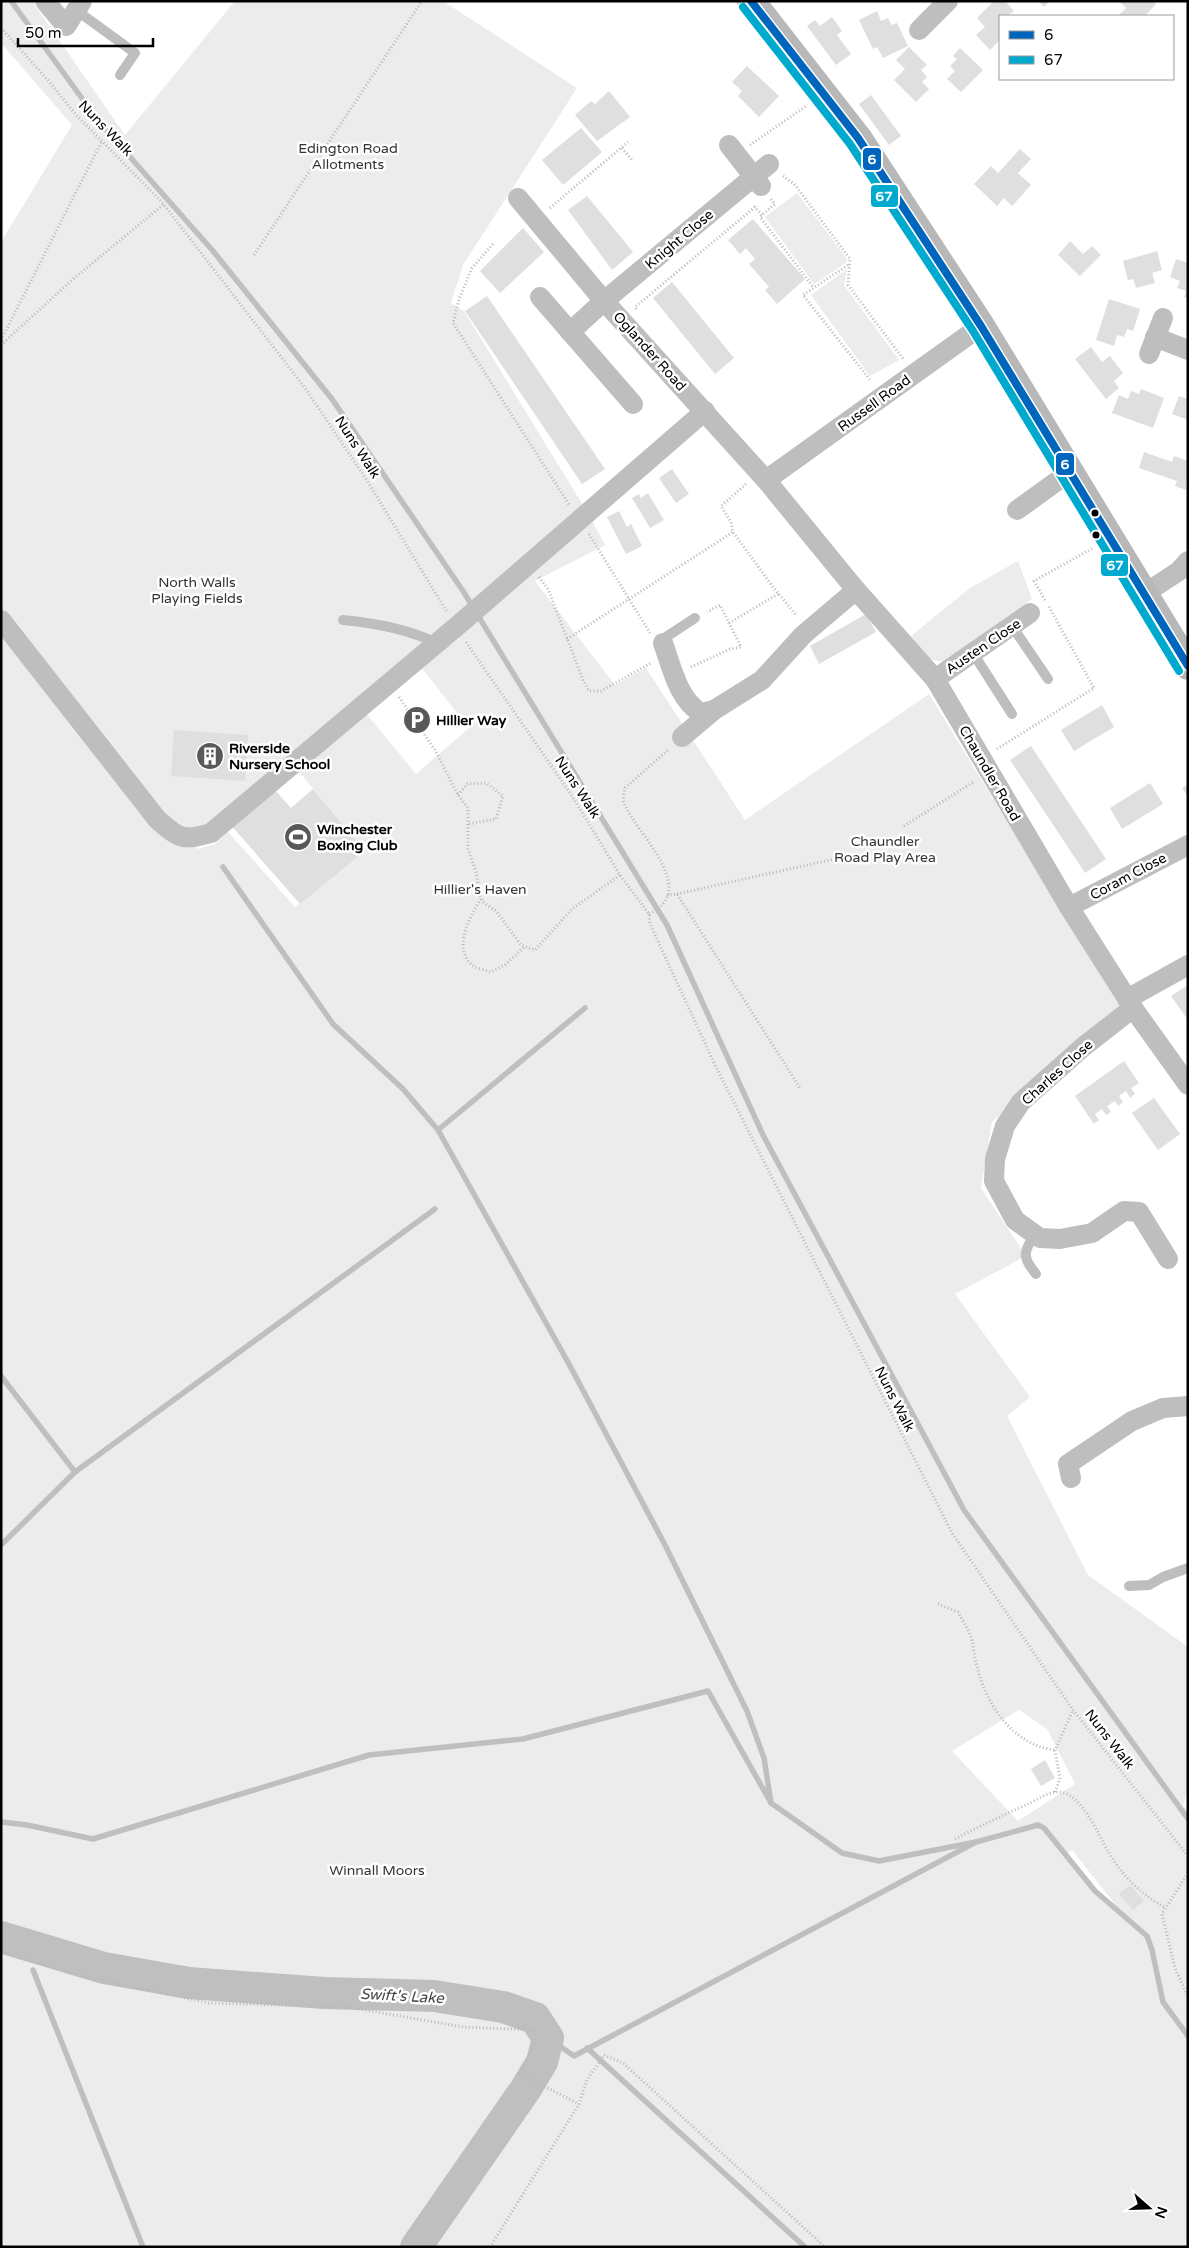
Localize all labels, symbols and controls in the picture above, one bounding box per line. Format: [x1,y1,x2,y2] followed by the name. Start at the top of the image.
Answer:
[18,15,152,47] scale bar
[999,15,1174,80] legend
[25,24,62,42] text: 50 m
[1044,26,1053,44] text: 6
[1044,51,1063,69] text: 67
[75,97,137,160] street label: Nuns Walk
[298,140,398,173] park label: Edington Road Allotments
[862,147,882,171] line badge: 6
[868,151,877,168] text: 6
[870,184,899,208] line badge: 67
[875,188,893,205] text: 67
[642,206,717,273] street label: Knight Close
[610,308,690,394] street label: Oglander Road
[835,371,914,435] street label: Russell Road
[331,413,384,482] street label: Nuns Walk
[1055,452,1075,476] line badge: 6
[1061,456,1070,473] text: 6
[1090,508,1100,518] unlabelled marker
[1091,530,1101,540] unlabelled marker
[1100,553,1129,577] line badge: 67
[1106,557,1124,574] text: 67
[151,574,243,607] park label: North Walls Playing Fields
[942,615,1024,678] street label: Austen Close
[402,705,432,735] parking icon: Hillier Way
[436,712,507,729] place label: Hillier Way
[955,722,1024,824] street label: Chaundler Road
[229,740,330,773] place label: Riverside Nursery School
[195,741,225,771] building icon: Riverside Nursery School
[551,753,604,822] street label: Nuns Walk
[317,821,398,854] place label: Winchester Boxing Club
[283,822,313,852] sports icon: Winchester Boxing Club
[834,833,936,866] park label: Chaundler Road Play Area
[1087,849,1169,904] street label: Coram Close
[433,881,527,898] park label: Hillier's Haven
[1018,1036,1096,1109] street label: Charles Close
[871,1364,918,1435] street label: Nuns Walk
[1081,1706,1138,1773] street label: Nuns Walk
[329,1862,425,1879] park label: Winnall Moors
[360,1985,446,2007] water label: Swift's Lake
[1124,2183,1174,2233] north arrow
[1151,2204,1171,2220] text: N

